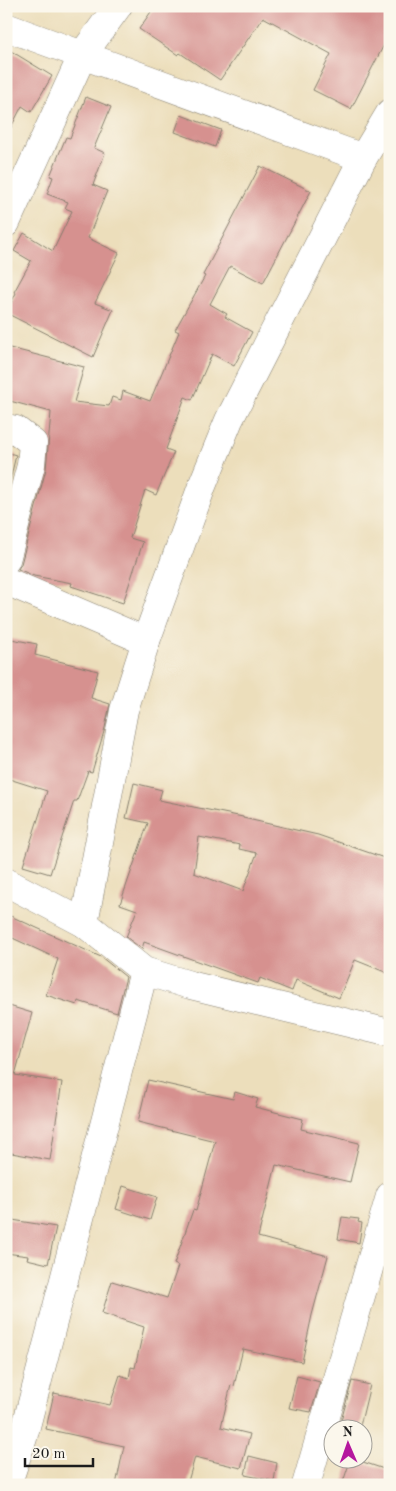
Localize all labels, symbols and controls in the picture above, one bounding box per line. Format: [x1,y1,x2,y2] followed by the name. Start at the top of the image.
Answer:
[324,1418,374,1468] north arrow
[342,1425,353,1439] text: N
[25,1436,92,1468] scale bar
[32,1447,66,1462] text: 20 m

